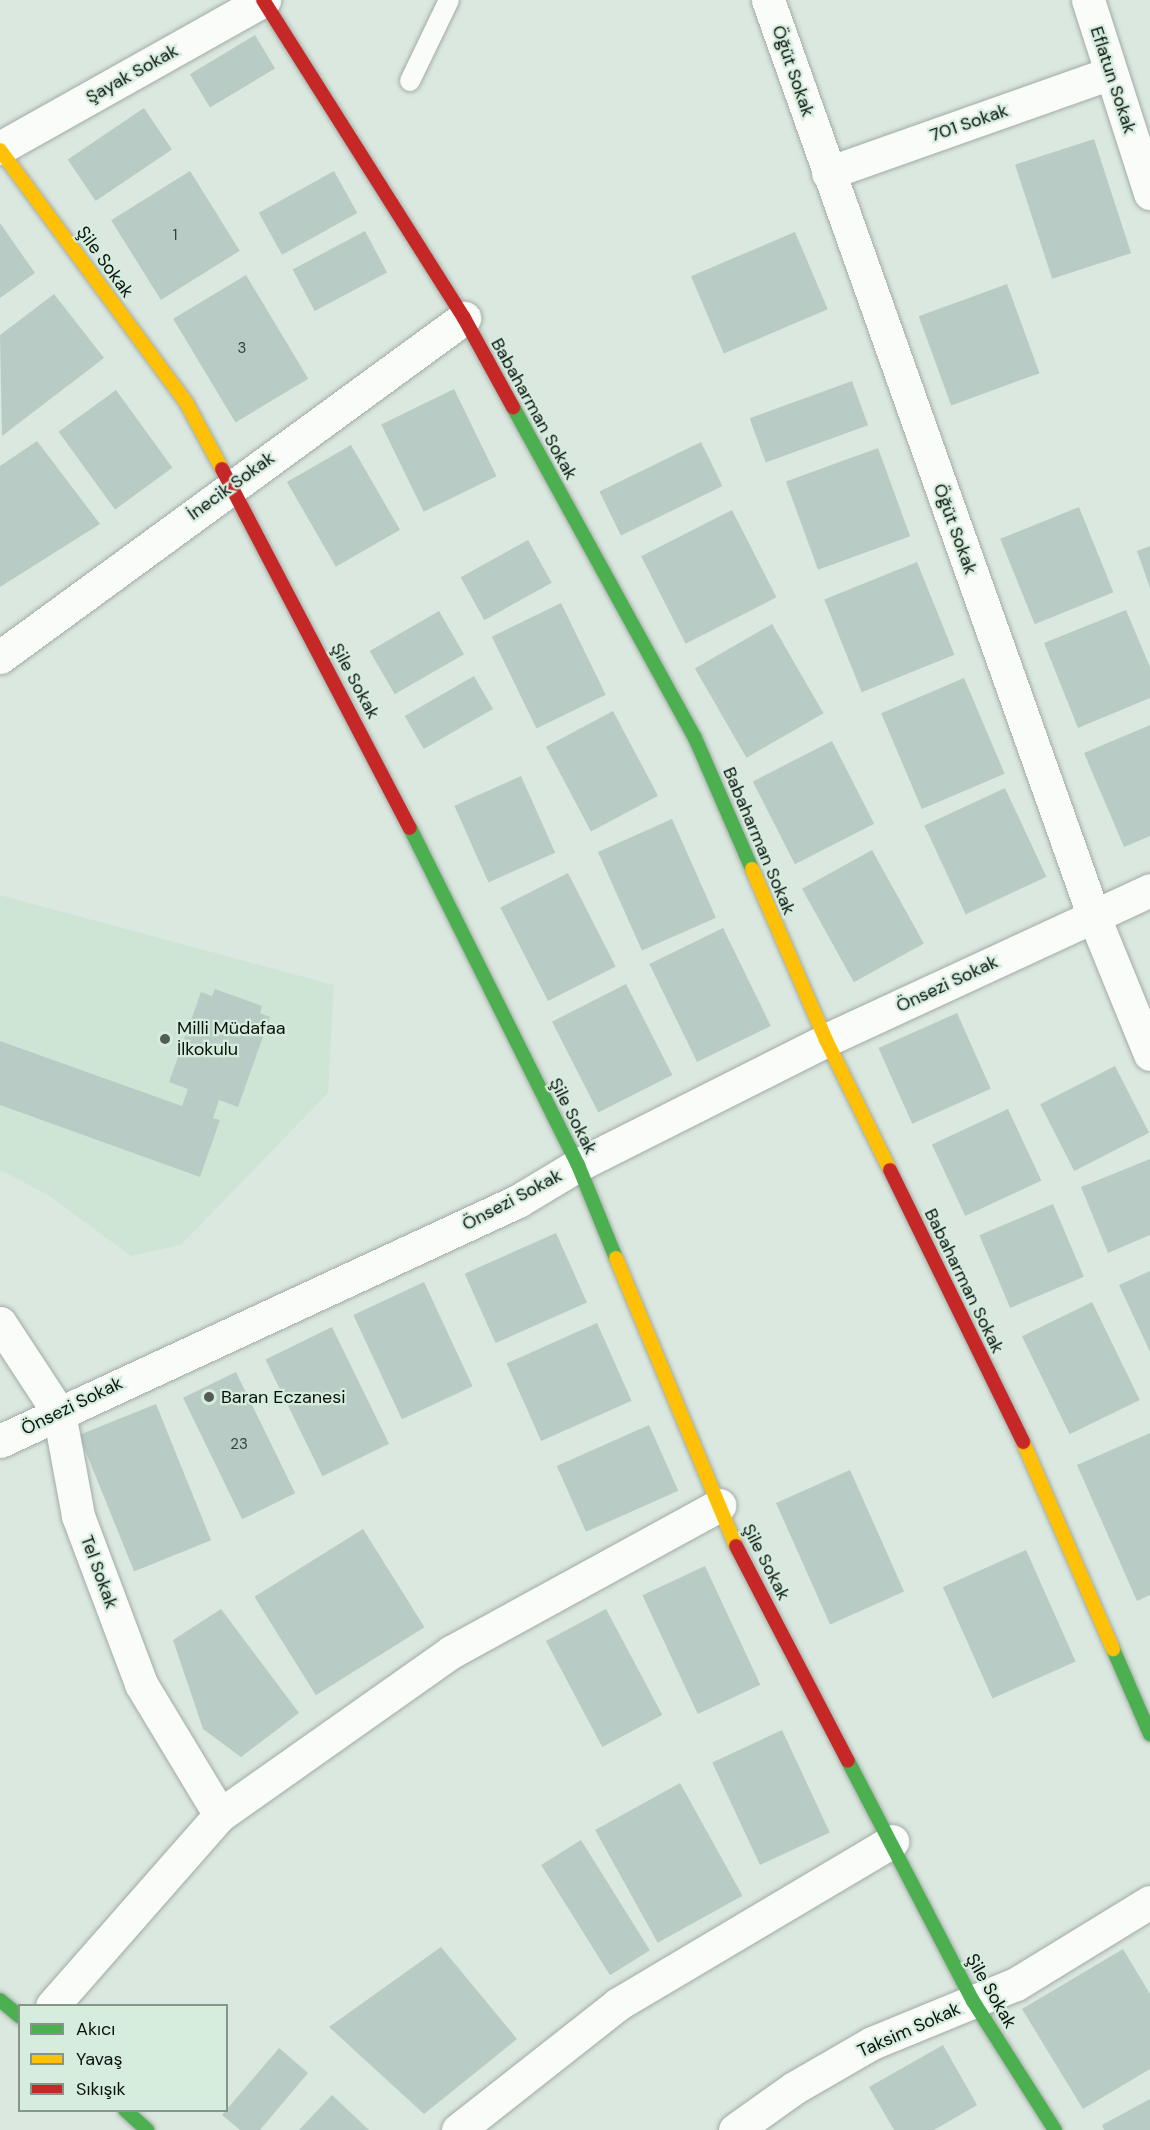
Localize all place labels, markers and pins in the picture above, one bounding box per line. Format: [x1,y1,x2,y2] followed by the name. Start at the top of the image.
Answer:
[177,1018,285,1060] place label: Milli Müdafaa İlkokulu
[158,1032,172,1046] marker: Milli Müdafaa İlkokulu
[221,1386,346,1408] place label: Baran Eczanesi
[202,1390,216,1404] marker: Baran Eczanesi

